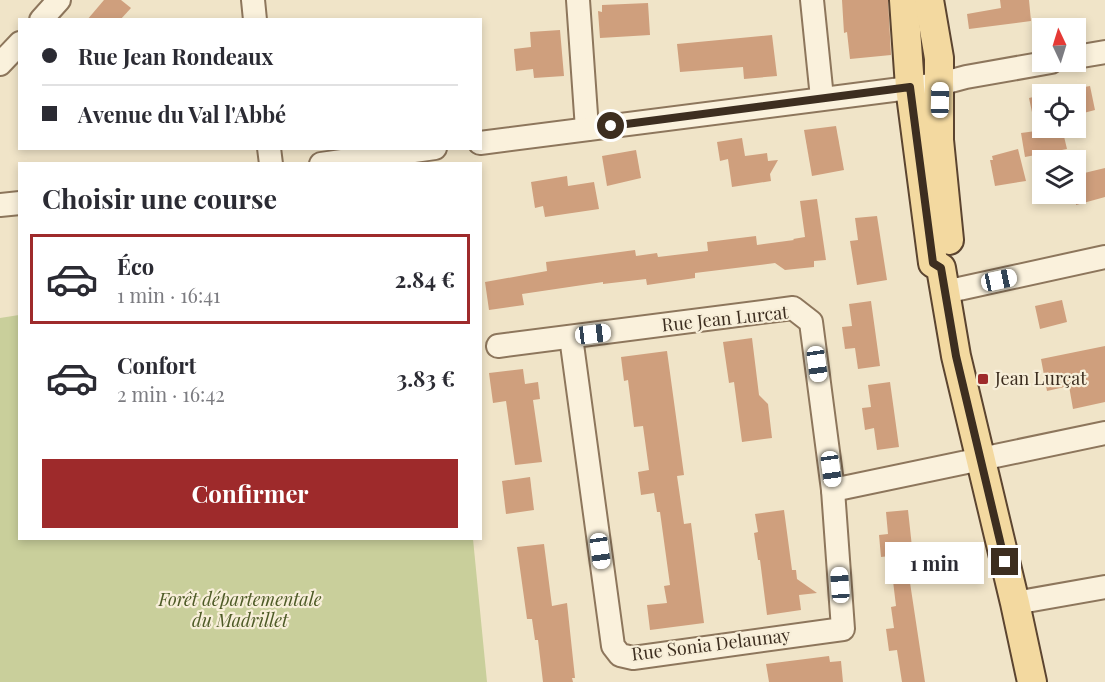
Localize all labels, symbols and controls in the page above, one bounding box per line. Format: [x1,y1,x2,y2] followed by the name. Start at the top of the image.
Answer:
[1032,18,1086,72] north arrow
[1032,18,1086,204] map controls
[78,41,273,71] text: Rue Jean Rondeaux
[931,82,949,118] car
[1032,84,1086,138] button: locate
[78,99,286,129] text: Avenue du Val l'Abbé
[597,112,624,139] route start
[1032,150,1086,204] button: layers
[42,180,277,216] text: Choisir une course
[117,251,154,281] text: Éco
[45,252,99,306] icon: car
[395,264,455,294] text: 2.84 €
[980,267,1018,293] car
[117,281,221,308] text: 1 min · 16:41
[660,299,790,337] street label: Rue Jean Lurcat
[574,323,612,345] car
[806,345,828,383] car
[117,350,196,380] text: Confort
[45,351,99,405] icon: car
[396,363,455,393] text: 3.83 €
[994,366,1087,390] place label: Jean Lurçat
[976,372,990,386] marker: Jean Lurçat
[117,380,225,407] text: 2 min · 16:42
[820,450,842,488] car
[42,459,458,528] button: Confirmer
[589,532,611,570] car
[885,541,984,583] callout: 1 min
[991,548,1018,575] route end
[910,549,959,576] text: 1 min
[830,566,850,604] car
[158,587,322,632] park label: Forêt départementale du Madrillet
[630,622,792,666] street label: Rue Sonia Delaunay

